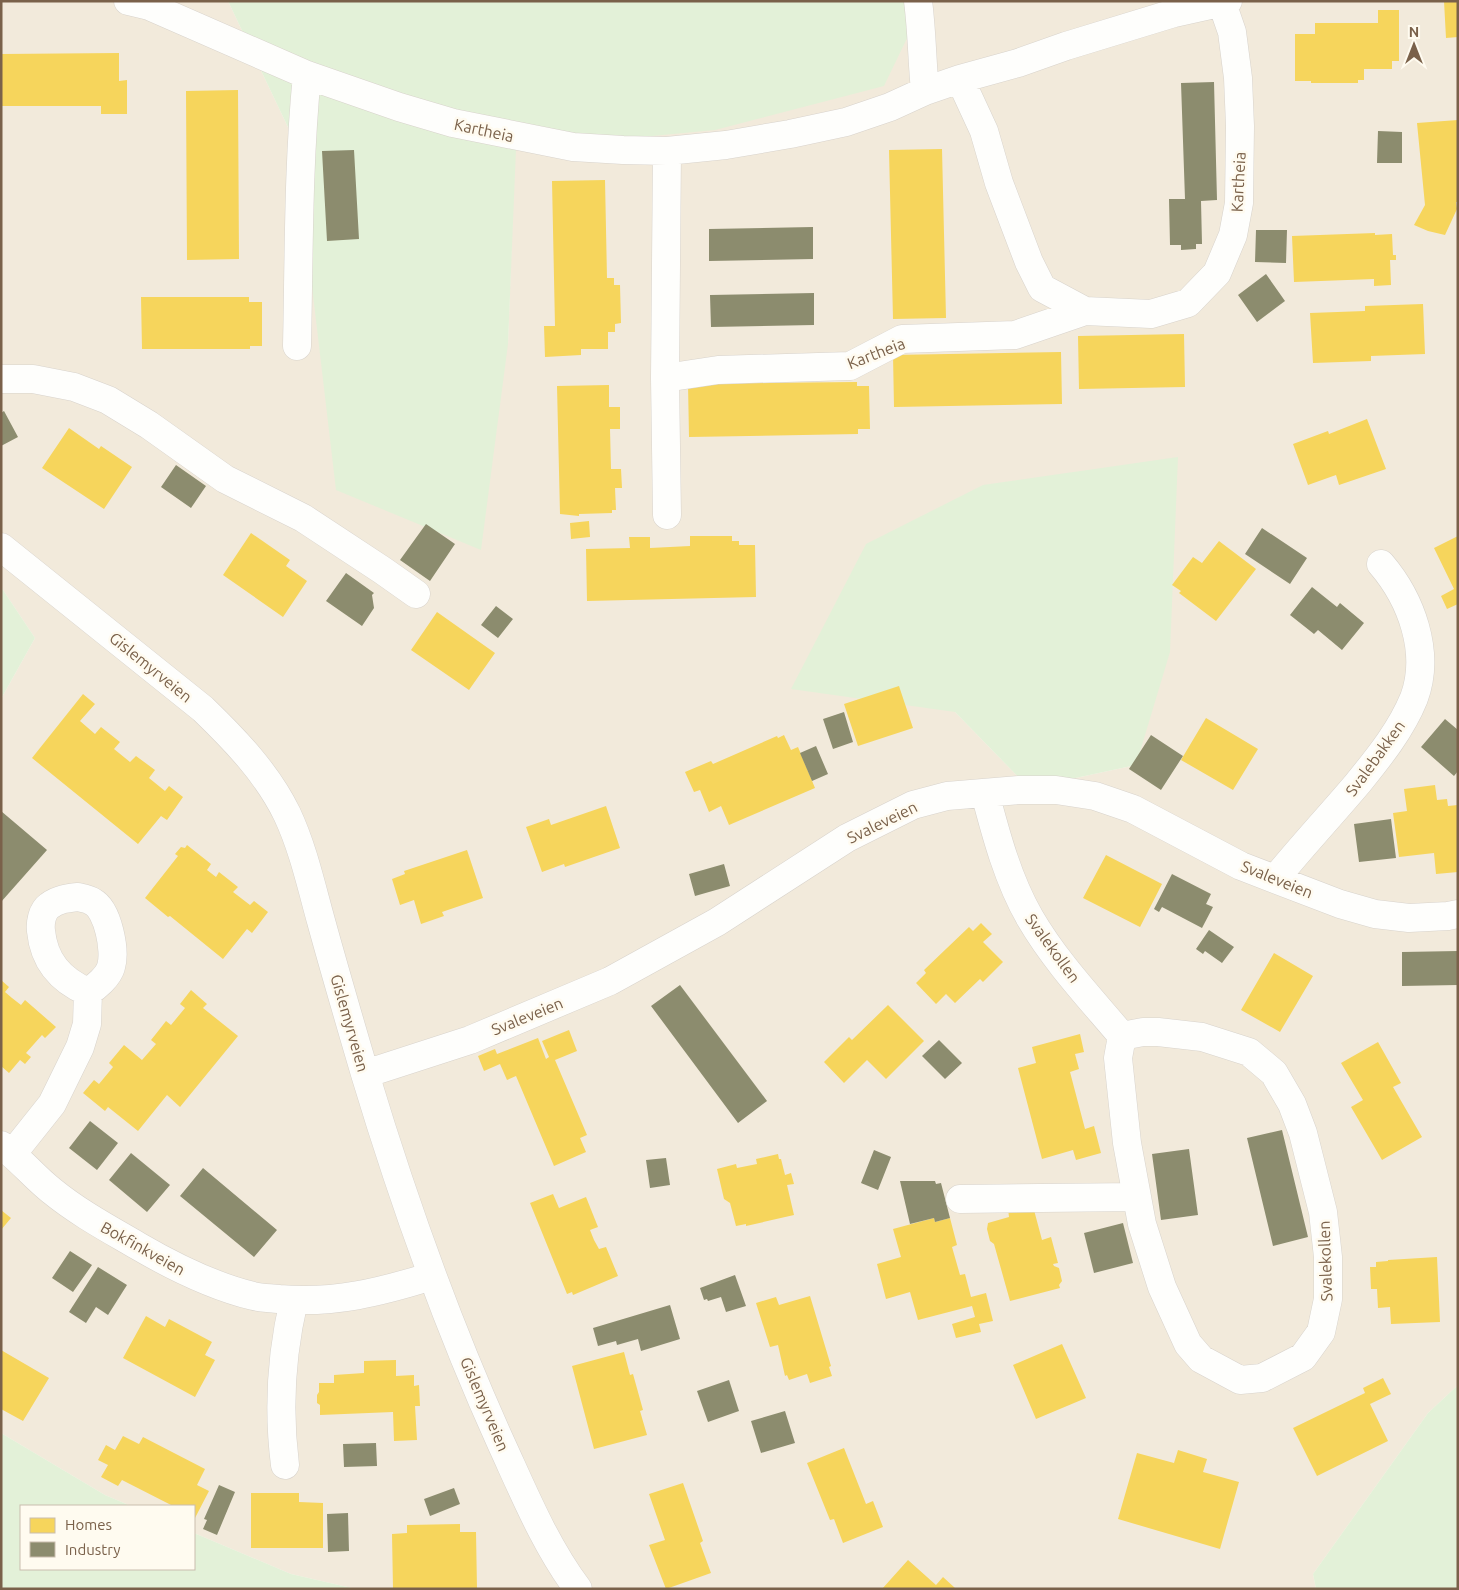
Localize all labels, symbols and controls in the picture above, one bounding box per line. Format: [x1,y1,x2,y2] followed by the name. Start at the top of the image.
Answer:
[1389,20,1439,70] north arrow
[1409,24,1419,40] text: N
[453,115,515,145] street label: Kartheia
[1227,151,1249,213] street label: Kartheia
[845,334,907,372] street label: Kartheia
[106,628,196,706] street label: Gislemyrveien
[1342,717,1408,799] street label: Svalebakken
[844,797,920,847] street label: Svaleveien
[1239,856,1315,902] street label: Svaleveien
[1022,910,1084,986] street label: Svalekollen
[327,972,373,1074] street label: Gislemyrveien
[489,993,565,1039] street label: Svaleveien
[98,1218,188,1278] street label: Bokfinkveien
[1315,1220,1335,1302] street label: Svalekollen
[457,1354,513,1454] street label: Gislemyrveien
[20,1505,195,1570] legend
[65,1516,112,1533] text: Homes
[65,1541,120,1558] text: Industry

